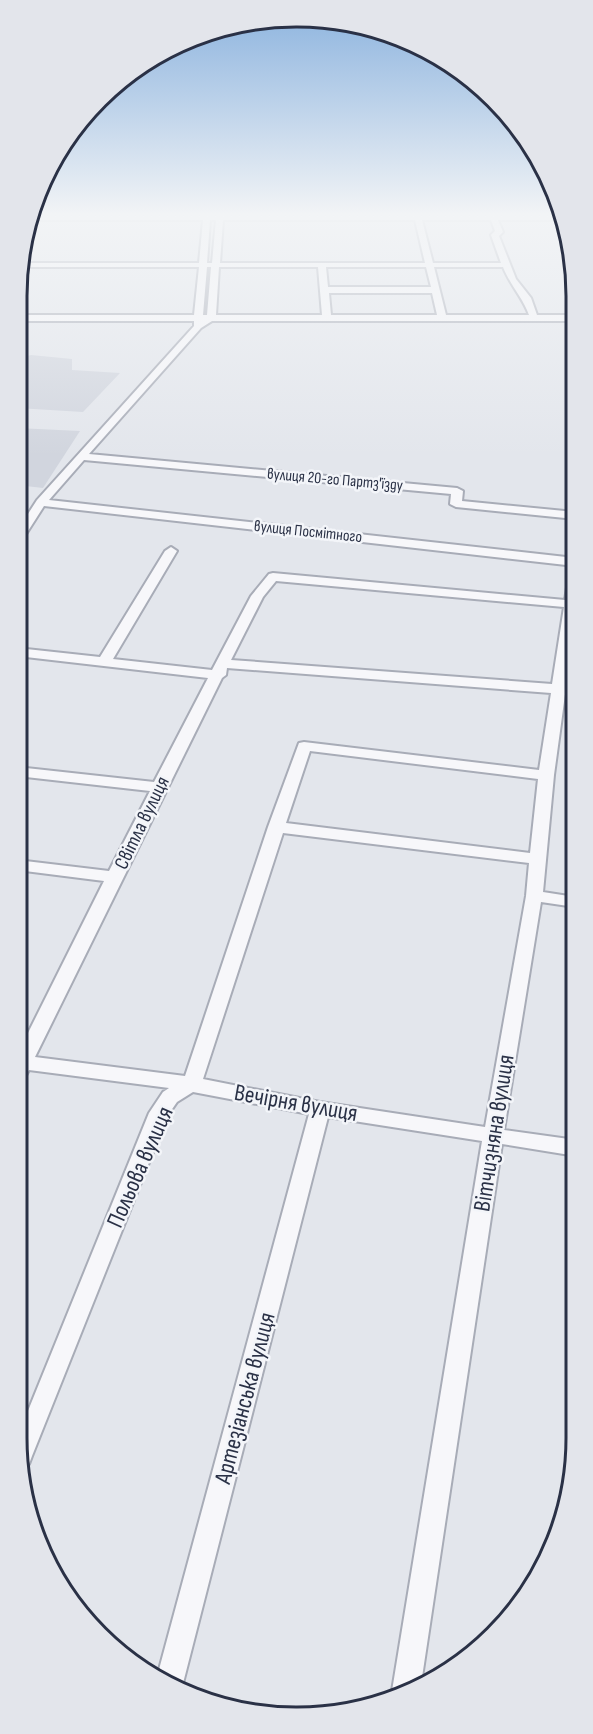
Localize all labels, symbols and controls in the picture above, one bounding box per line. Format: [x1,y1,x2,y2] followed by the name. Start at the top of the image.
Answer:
[266,465,404,495] street label: вулиця 20-го Партз'їзду
[253,517,363,547] street label: вулиця Посмітного
[109,773,175,873] street label: Світла вулиця
[467,1052,521,1214] street label: Вітчизняна вулиця
[232,1078,360,1128] street label: Вечірня вулиця
[100,1102,180,1232] street label: Польова вулиця
[208,1309,282,1488] street label: Артезіанська вулиця

